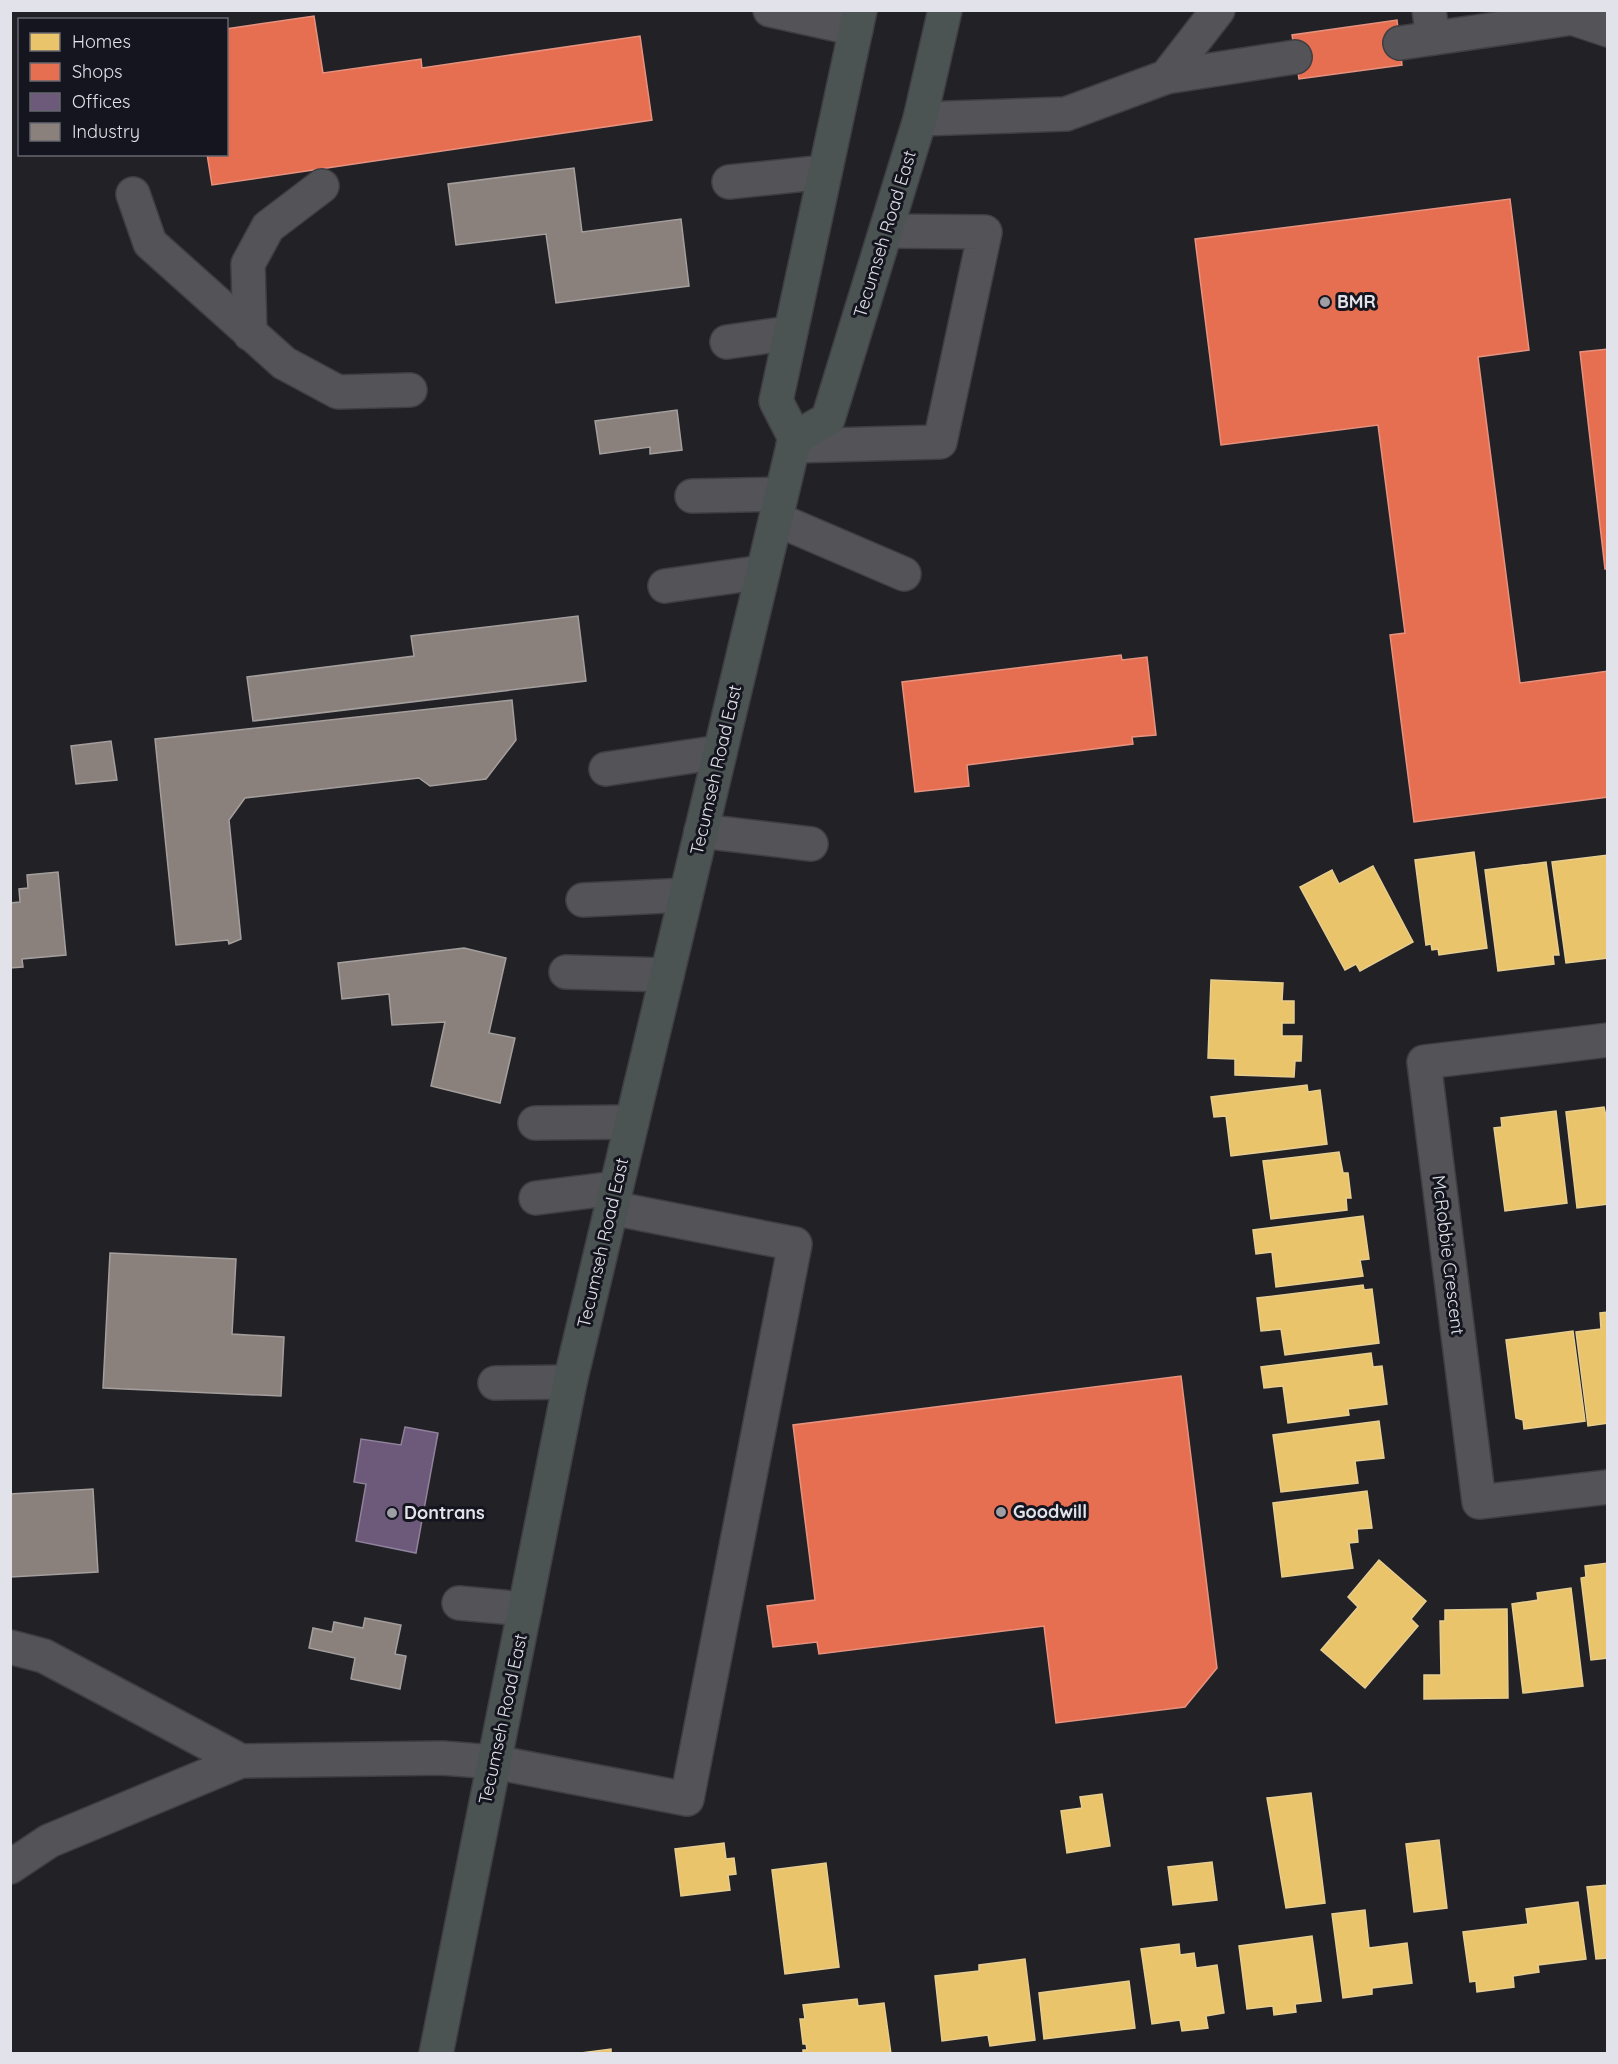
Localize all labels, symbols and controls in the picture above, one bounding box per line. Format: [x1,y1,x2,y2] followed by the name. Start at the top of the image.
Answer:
[18,18,228,156] legend
[72,30,131,53] text: Homes
[72,60,123,83] text: Shops
[72,90,131,113] text: Offices
[72,120,140,143] text: Industry
[848,147,921,320] street label: Tecumseh Road East
[1337,290,1376,313] place label: BMR
[1318,295,1332,309] marker: BMR
[685,683,746,857] street label: Tecumseh Road East
[572,1156,633,1330] street label: Tecumseh Road East
[1427,1174,1470,1336] street label: McRobbie Crescent
[1013,1500,1087,1523] place label: Goodwill
[404,1501,485,1524] place label: Dontrans
[994,1505,1008,1519] marker: Goodwill
[385,1506,399,1520] marker: Dontrans
[473,1631,532,1806] street label: Tecumseh Road East

